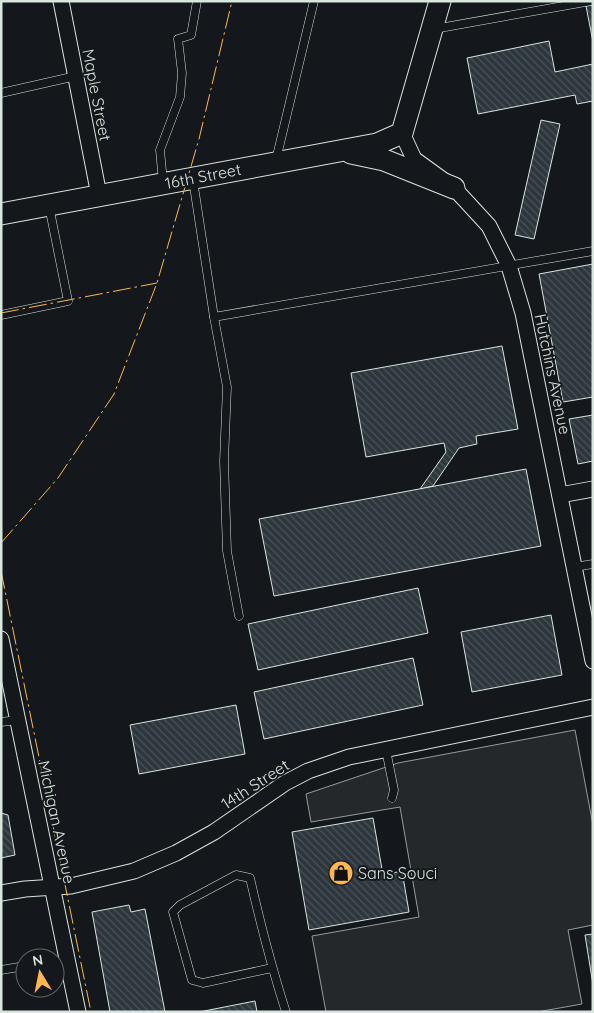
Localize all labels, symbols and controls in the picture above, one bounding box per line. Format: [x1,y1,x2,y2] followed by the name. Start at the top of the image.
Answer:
[78,47,116,143] street label: Maple Street
[163,159,243,193] street label: 16th Street
[530,312,576,436] street label: Hutchins Avenue
[217,755,293,813] street label: 14th Street
[34,759,80,885] street label: Michigan Avenue
[328,860,354,886] shop icon: Sans Souci
[358,863,437,883] place label: Sans Souci
[15,948,65,998] north arrow
[31,950,44,970] text: N

